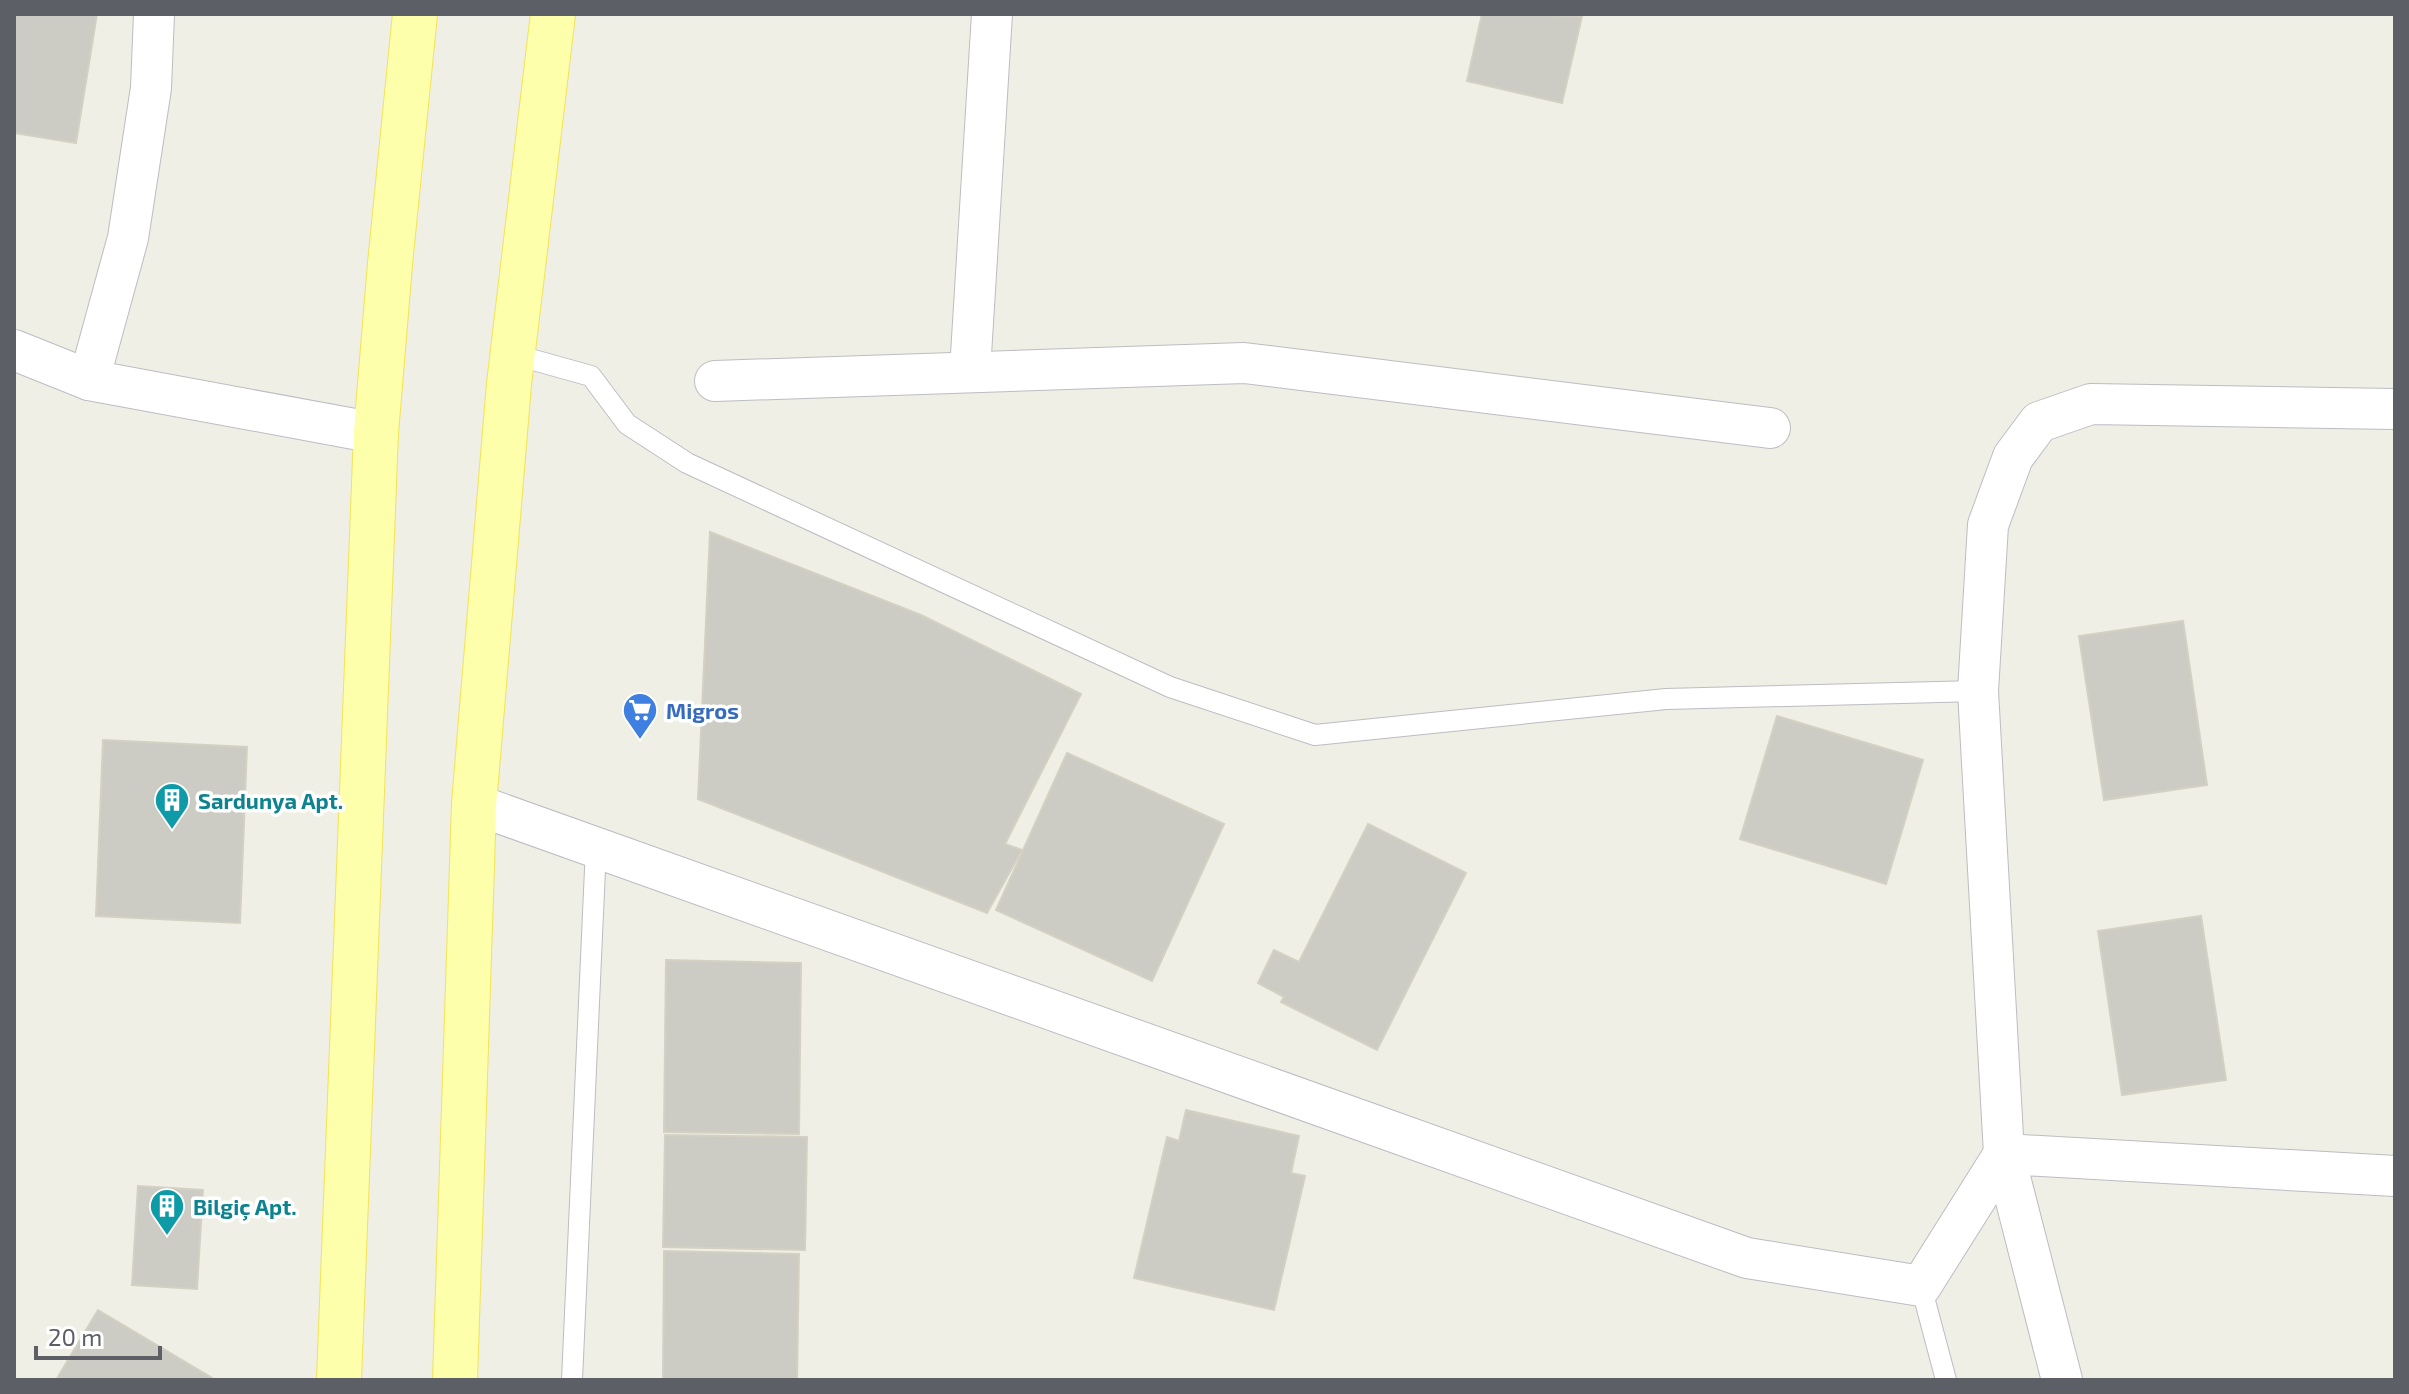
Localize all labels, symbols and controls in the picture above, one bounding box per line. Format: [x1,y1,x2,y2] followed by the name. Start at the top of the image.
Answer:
[621,691,659,741] supermarket icon: Migros
[666,697,739,723] place label: Migros
[153,781,191,831] building icon: Sardunya Apt.
[198,787,343,814] place label: Sardunya Apt.
[148,1187,186,1237] building icon: Bilgiç Apt.
[193,1193,297,1221] place label: Bilgiç Apt.
[36,1310,160,1360] scale bar
[48,1322,102,1351] text: 20 m

